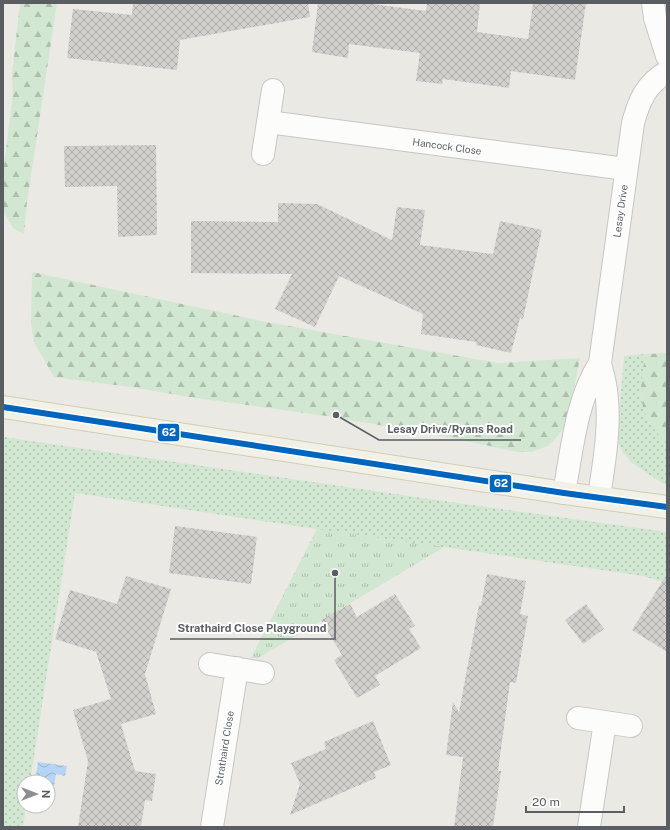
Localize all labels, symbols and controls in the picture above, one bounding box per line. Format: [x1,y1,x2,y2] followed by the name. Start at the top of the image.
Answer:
[412,135,483,157] street label: Hancock Close
[610,183,630,238] street label: Lesay Drive
[379,417,521,440] callout: Lesay Drive/Ryans Road
[157,423,180,442] line badge: 62
[387,423,513,435] text: Lesay Drive/Ryans Road
[162,426,176,438] text: 62
[489,474,512,493] line badge: 62
[494,477,508,489] text: 62
[170,616,335,639] callout: Strathaird Close Playground
[178,622,326,634] text: Strathaird Close Playground
[212,710,236,786] street label: Strathaird Close
[16,774,56,814] north arrow
[526,788,624,814] scale bar
[40,790,52,798] text: N
[532,795,560,809] text: 20 m

